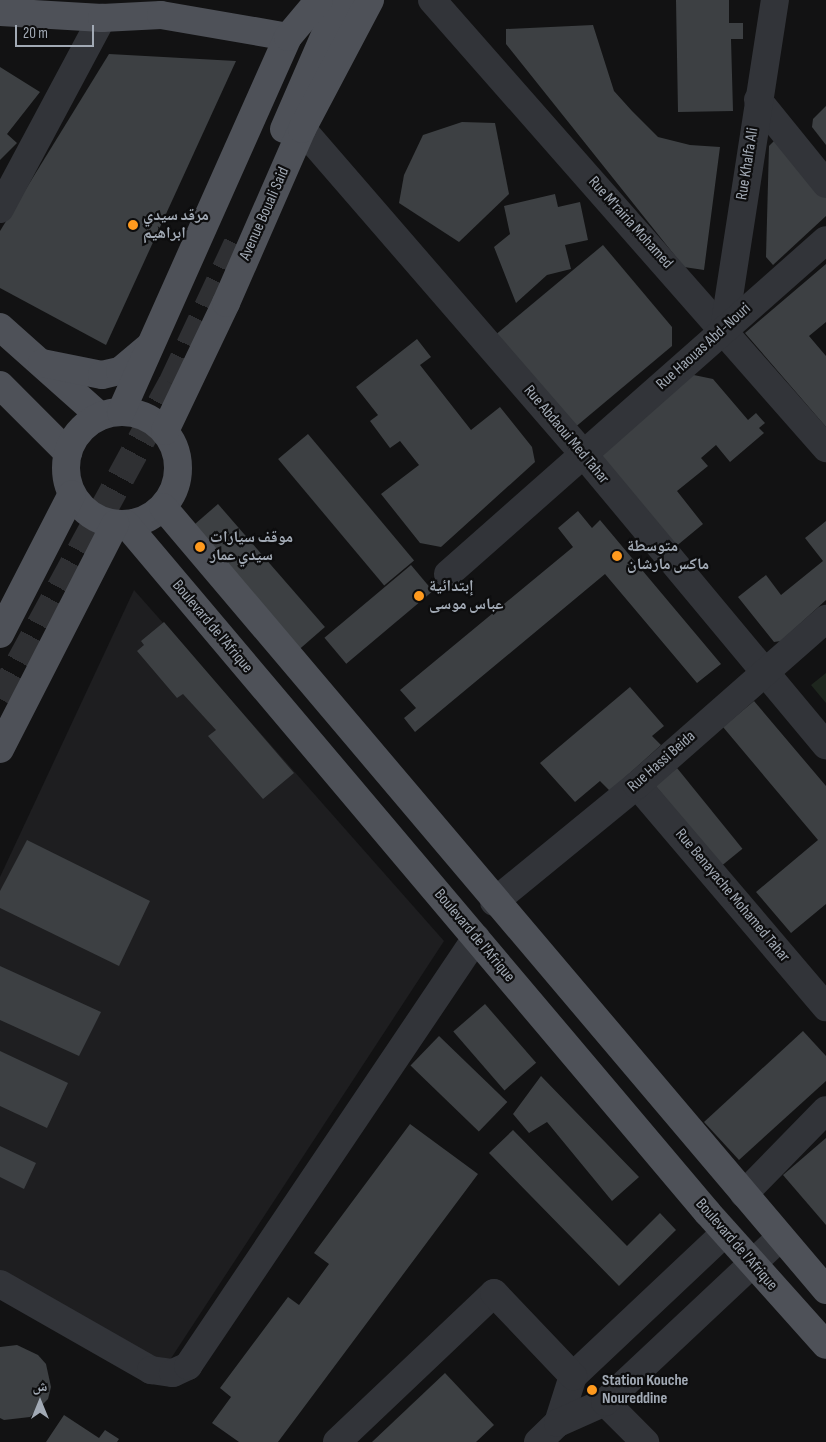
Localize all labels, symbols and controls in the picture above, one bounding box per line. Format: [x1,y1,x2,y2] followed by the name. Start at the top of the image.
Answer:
[18,15,96,47] scale bar
[23,24,48,43] text: 20 m
[733,127,763,201] street label: Rue Khalfa Ali
[236,165,294,263] street label: Avenue Bouali Said
[584,173,676,273] street label: Rue M'rairia Mohamed
[143,206,209,244] place label: مرقد سيدي ابراهيم
[127,219,139,231] marker: مرقد سيدي ابراهيم
[653,300,755,394] street label: Rue Haouas Abd-Nouri
[519,382,613,488] street label: Rue Abdaoui Med Tahar
[210,528,293,566] place label: موقف سيارات سيدي عمار
[627,537,709,575] place label: متوسطة ماكس مارشان
[194,541,206,553] marker: موقف سيارات سيدي عمار
[611,550,623,562] marker: متوسطة ماكس مارشان
[168,577,256,677] street label: Boulevard de l'Afrique
[429,577,504,615] place label: إبتدائية عباس موسى
[413,590,425,602] marker: إبتدائية عباس موسى
[624,727,700,797] street label: Rue Hassi Beida
[671,825,793,967] street label: Rue Benayache Mohamed Tahar
[430,886,518,986] street label: Boulevard de l'Afrique
[691,1195,781,1295] street label: Boulevard de l'Afrique
[602,1371,688,1409] place label: Station Kouche Noureddine
[15,1377,65,1427] north arrow
[33,1378,47,1395] text: ش
[586,1384,598,1396] marker: Station Kouche Noureddine

